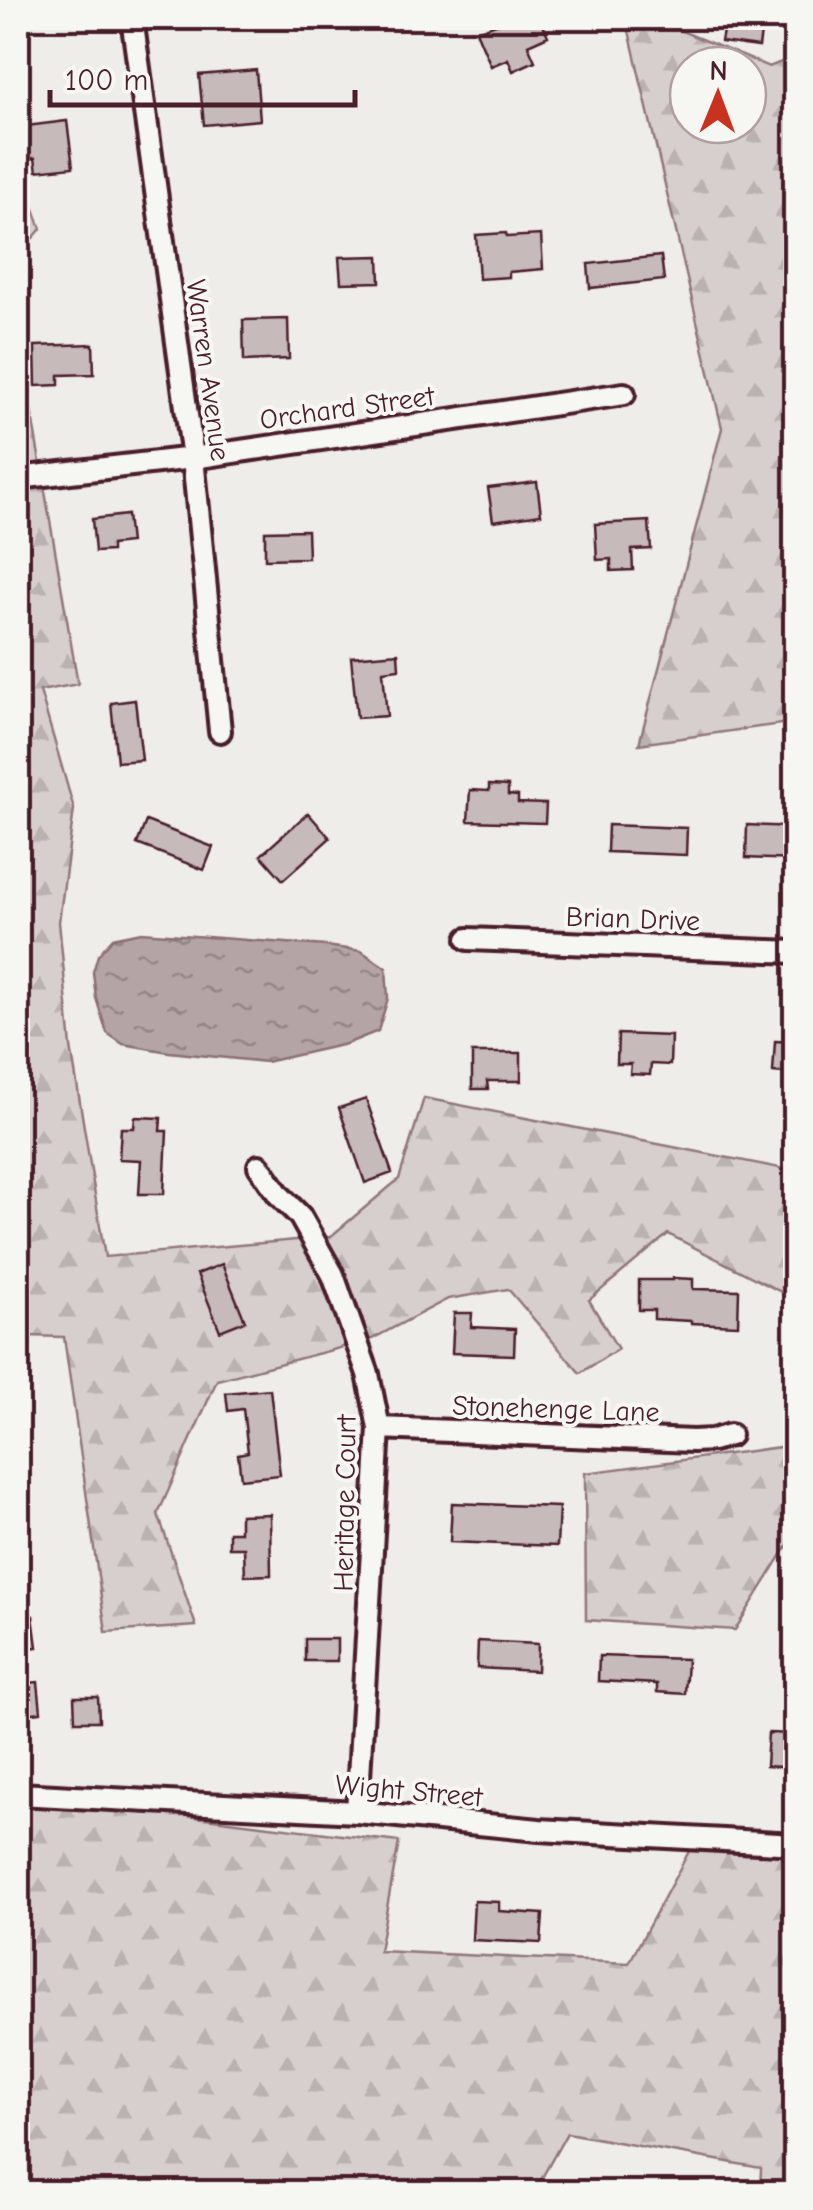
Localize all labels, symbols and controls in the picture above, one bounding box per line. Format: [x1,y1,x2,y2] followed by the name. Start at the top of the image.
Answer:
[50,45,355,107] scale bar
[668,45,768,145] north arrow
[709,55,728,87] text: N
[65,63,148,98] text: 100 m
[179,277,237,463] street label: Warren Avenue
[258,380,437,436] street label: Orchard Street
[565,901,701,937] street label: Brian Drive
[452,1389,660,1429] street label: Stonehenge Lane
[327,1413,363,1592] street label: Heritage Court
[334,1769,485,1813] street label: Wight Street

